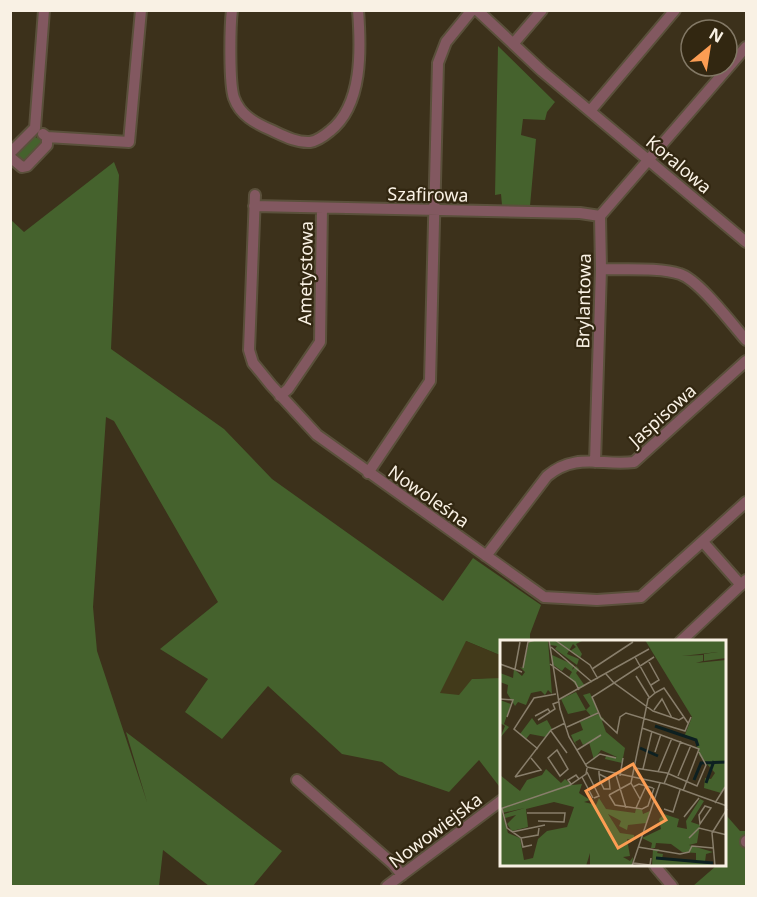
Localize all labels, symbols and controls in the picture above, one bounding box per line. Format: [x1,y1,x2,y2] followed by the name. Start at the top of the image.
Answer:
[679,18,739,78] north arrow
[705,22,728,48] text: N
[641,130,717,198] street label: Koralowa
[387,181,469,207] street label: Szafirowa
[292,221,318,325] street label: Ametystowa
[570,253,596,349] street label: Brylantowa
[622,378,701,453] street label: Jaspisowa
[384,459,474,533] street label: Nowoleśna
[500,640,727,867] inset map
[384,787,486,873] street label: Nowowiejska

